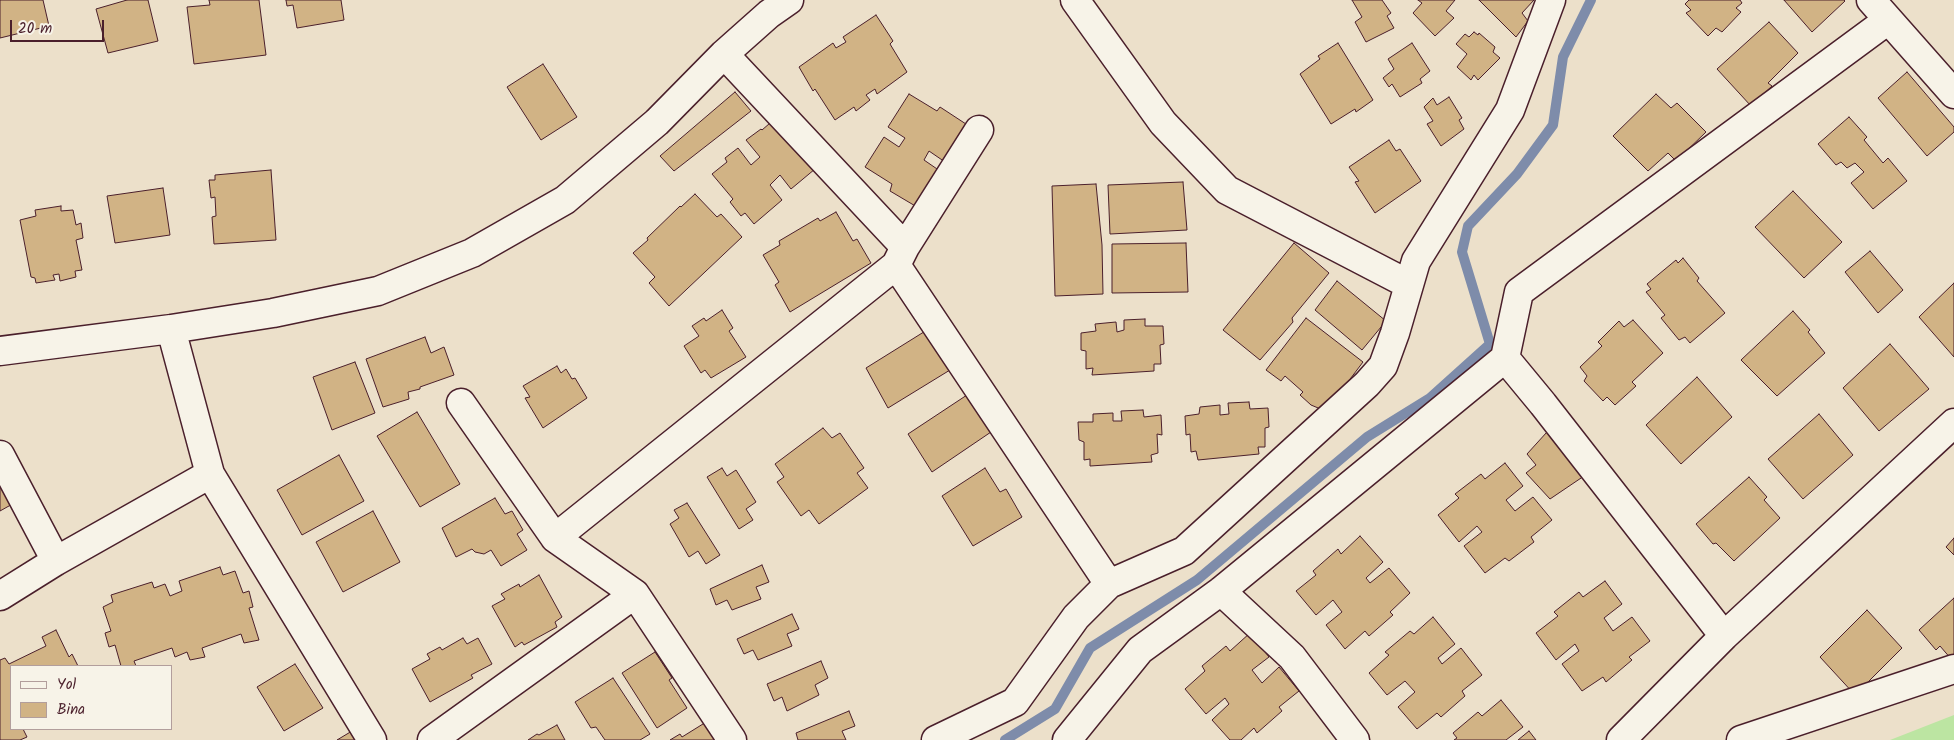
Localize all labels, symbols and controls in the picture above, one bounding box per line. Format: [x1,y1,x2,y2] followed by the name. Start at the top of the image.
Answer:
[12,10,106,42] scale bar
[18,17,52,41] text: 20 m
[10,665,172,730] legend
[57,673,76,697] text: Yol
[57,698,85,722] text: Bina

